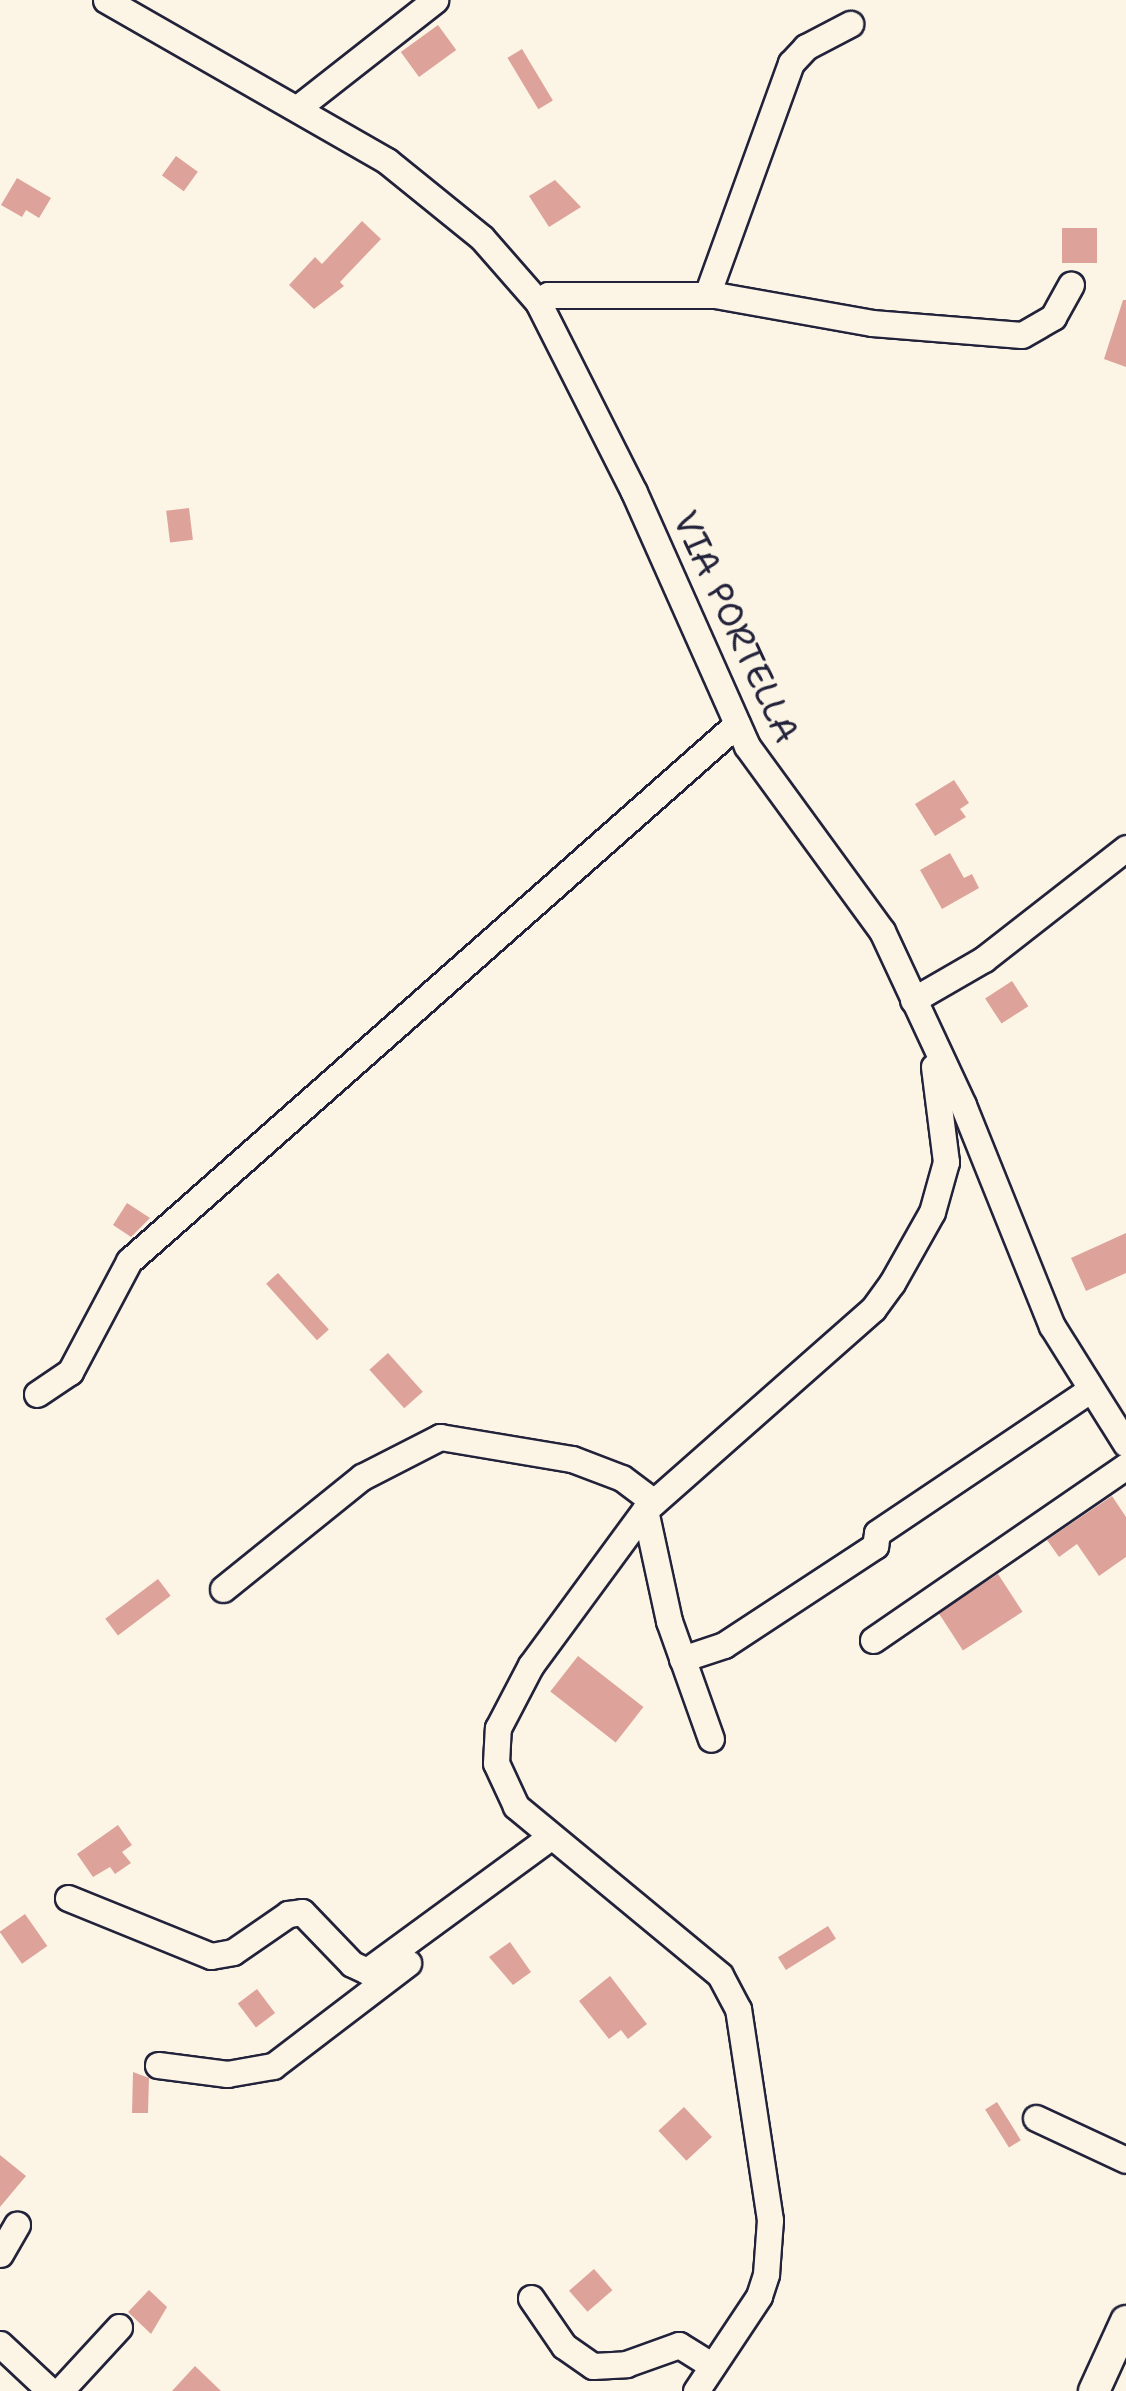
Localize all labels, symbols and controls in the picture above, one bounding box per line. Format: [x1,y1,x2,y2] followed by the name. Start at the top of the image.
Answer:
[664,504,808,750] street label: VIA PORTELLA

